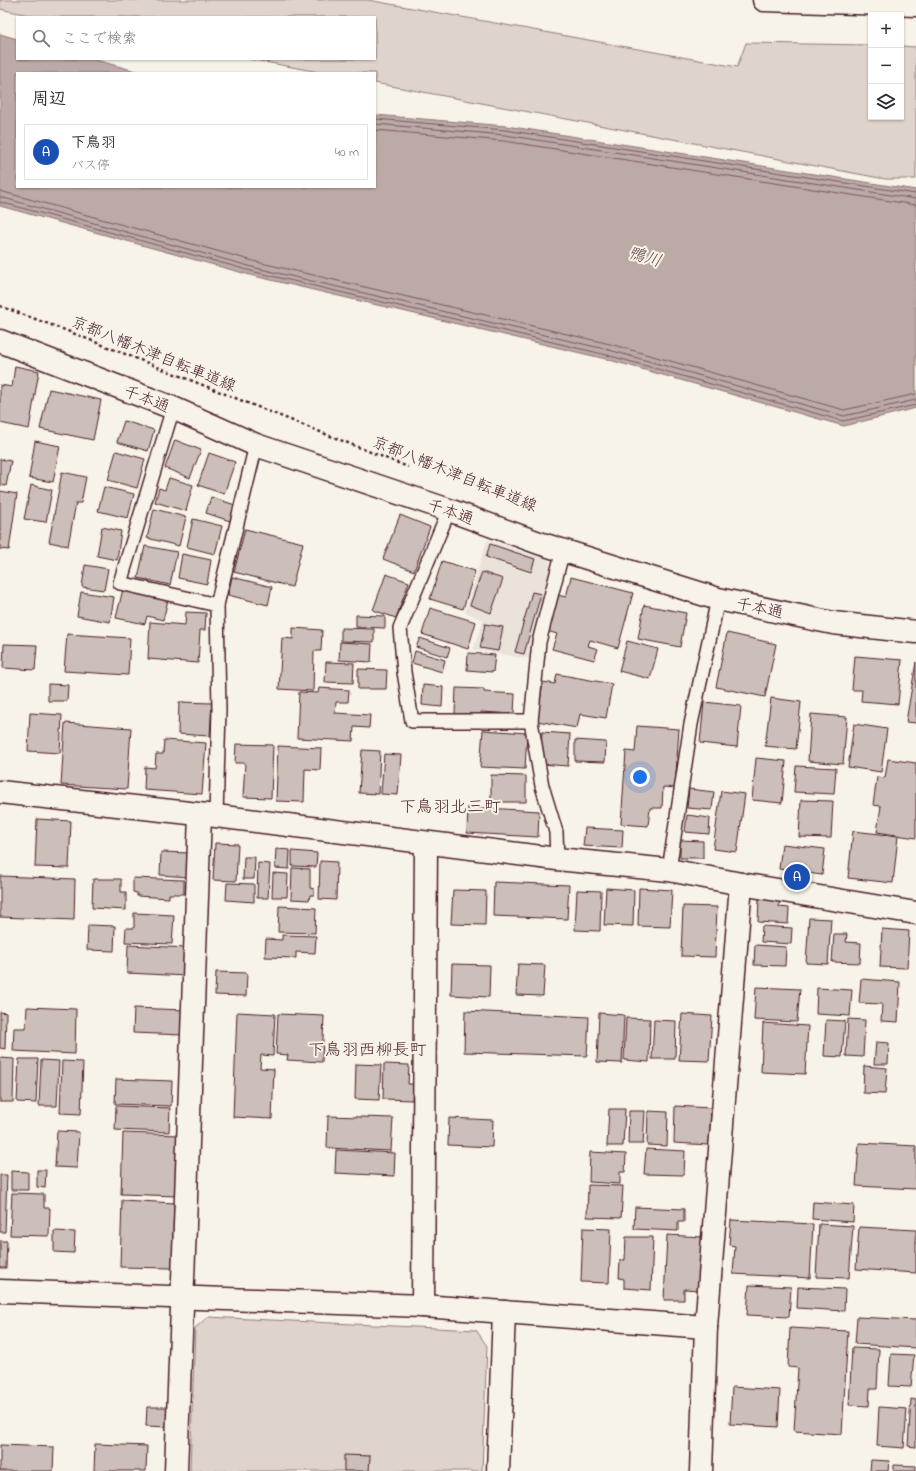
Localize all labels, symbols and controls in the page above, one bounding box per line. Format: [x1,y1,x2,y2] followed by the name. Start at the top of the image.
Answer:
[868,12,904,120] map controls
[868,12,904,48] button: +
[16,16,376,60] search box
[30,27,52,49] icon: search
[62,28,137,50] text: ここで検索
[868,48,904,84] button: −
[868,84,904,120] button: layers
[32,87,66,112] text: 周辺
[71,132,116,154] text: 下鳥羽
[42,143,50,162] text: A
[335,143,359,162] text: 40 m
[71,156,110,175] text: バス停
[625,241,664,274] water label: 鴨川
[67,311,239,399] street label: 京都八幡木津自転車道線
[120,380,173,420] street label: 千本通
[368,431,540,519] street label: 京都八幡木津自転車道線
[424,494,477,532] street label: 千本通
[734,592,786,626] street label: 千本通
[630,767,650,787] your location
[399,795,501,820] district label: 下鳥羽北三町
[784,862,810,892] pin: A
[308,1038,427,1063] district label: 下鳥羽西柳長町

